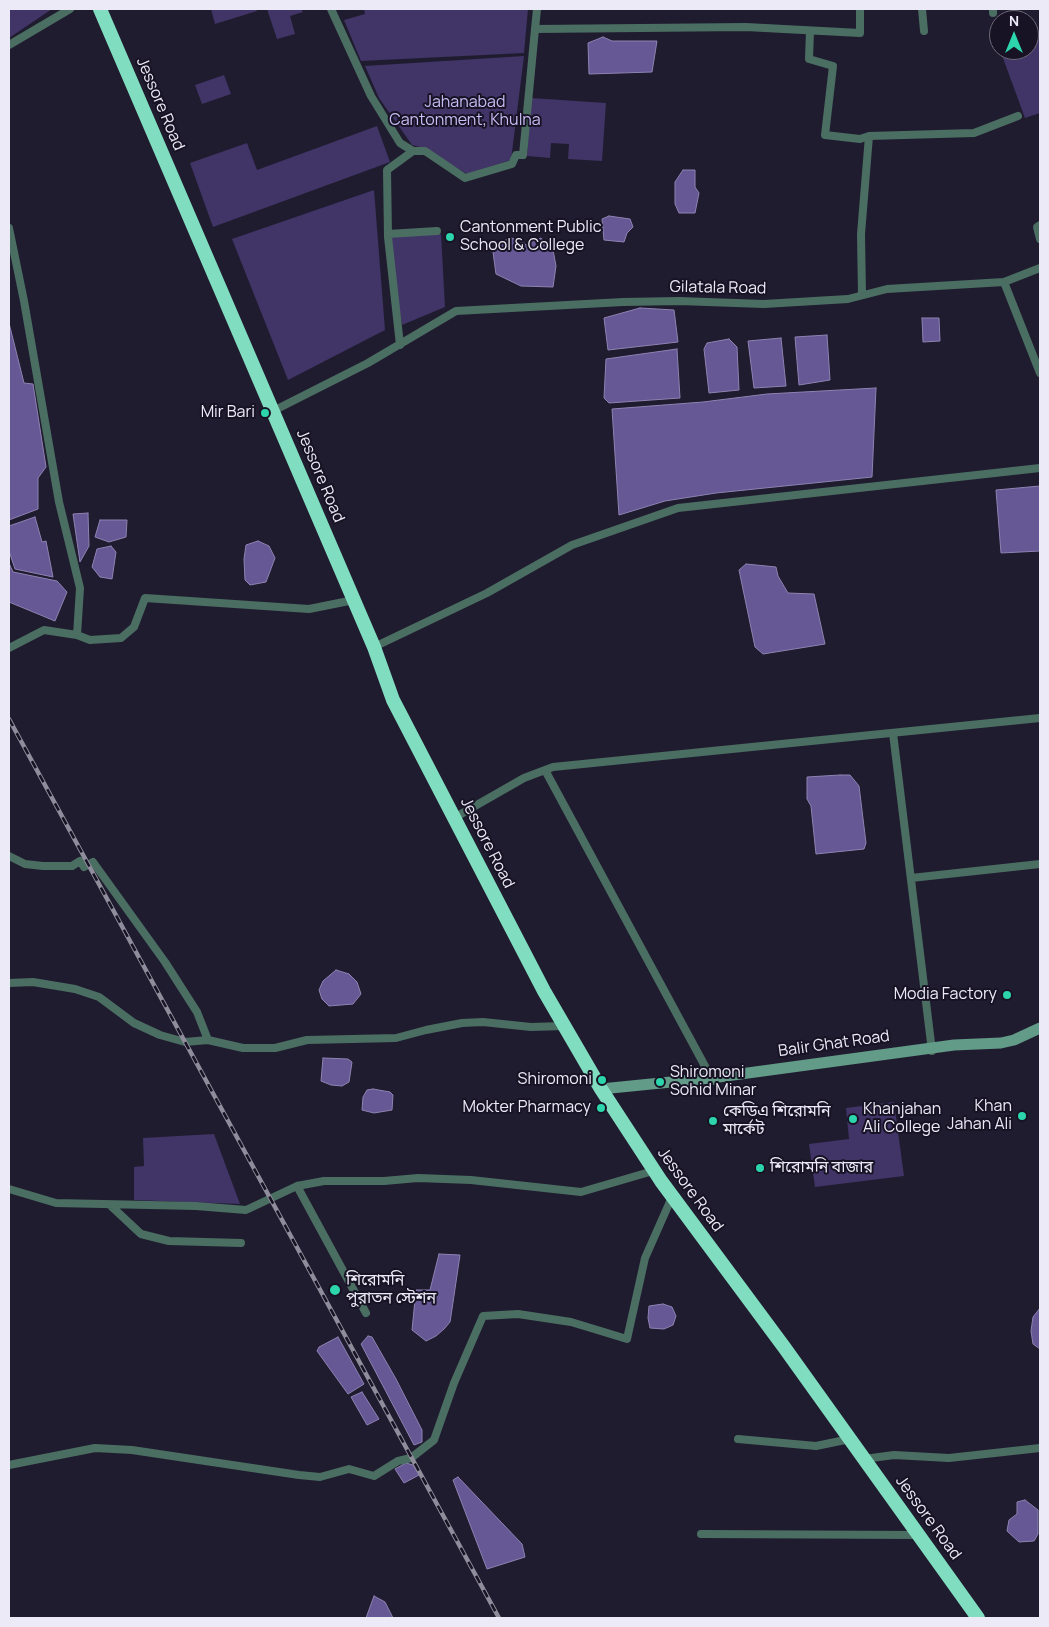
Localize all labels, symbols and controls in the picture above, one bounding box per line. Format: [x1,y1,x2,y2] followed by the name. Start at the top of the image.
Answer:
[989,10,1039,60] north arrow
[1009,11,1019,30] text: N
[132,55,188,153] street label: Jessore Road
[389,93,541,131] park label: Jahanabad Cantonment, Khulna
[460,218,602,256] place label: Cantonment Public School & College
[444,231,456,243] marker: Cantonment Public School & College
[669,278,767,298] street label: Gilatala Road
[201,403,255,423] place label: Mir Bari
[259,407,271,419] marker: Mir Bari
[292,427,348,525] street label: Jessore Road
[456,794,518,892] street label: Jessore Road
[894,985,997,1005] place label: Modia Factory
[1001,989,1013,1001] marker: Modia Factory
[777,1027,891,1061] street label: Balir Ghat Road
[670,1063,757,1101] place label: Shiromoni Sohid Minar
[518,1070,592,1090] place label: Shiromoni
[596,1074,608,1086] marker: Shiromoni
[654,1076,666,1088] marker: Shiromoni Sohid Minar
[947,1097,1012,1135] place label: Khan Jahan Ali
[462,1098,591,1118] place label: Mokter Pharmacy
[863,1100,941,1138] place label: Khanjahan Ali College
[595,1102,607,1114] marker: Mokter Pharmacy
[723,1102,831,1140] place label: কেডিএ শিরোমনি মার্কেট
[1016,1110,1028,1122] marker: Khan Jahan Ali
[847,1113,859,1125] marker: Khanjahan Ali College
[707,1115,719,1127] marker: কেডিএ শিরোমনি মার্কেট
[653,1144,727,1236] street label: Jessore Road
[770,1158,873,1178] place label: শিরোমনি বাজার
[754,1162,766,1174] marker: শিরোমনি বাজার
[346,1271,436,1309] place label: শিরোমনি পুরাতন স্টেশন
[328,1283,342,1297] marker: শিরোমনি পুরাতন স্টেশন
[891,1472,965,1564] street label: Jessore Road

